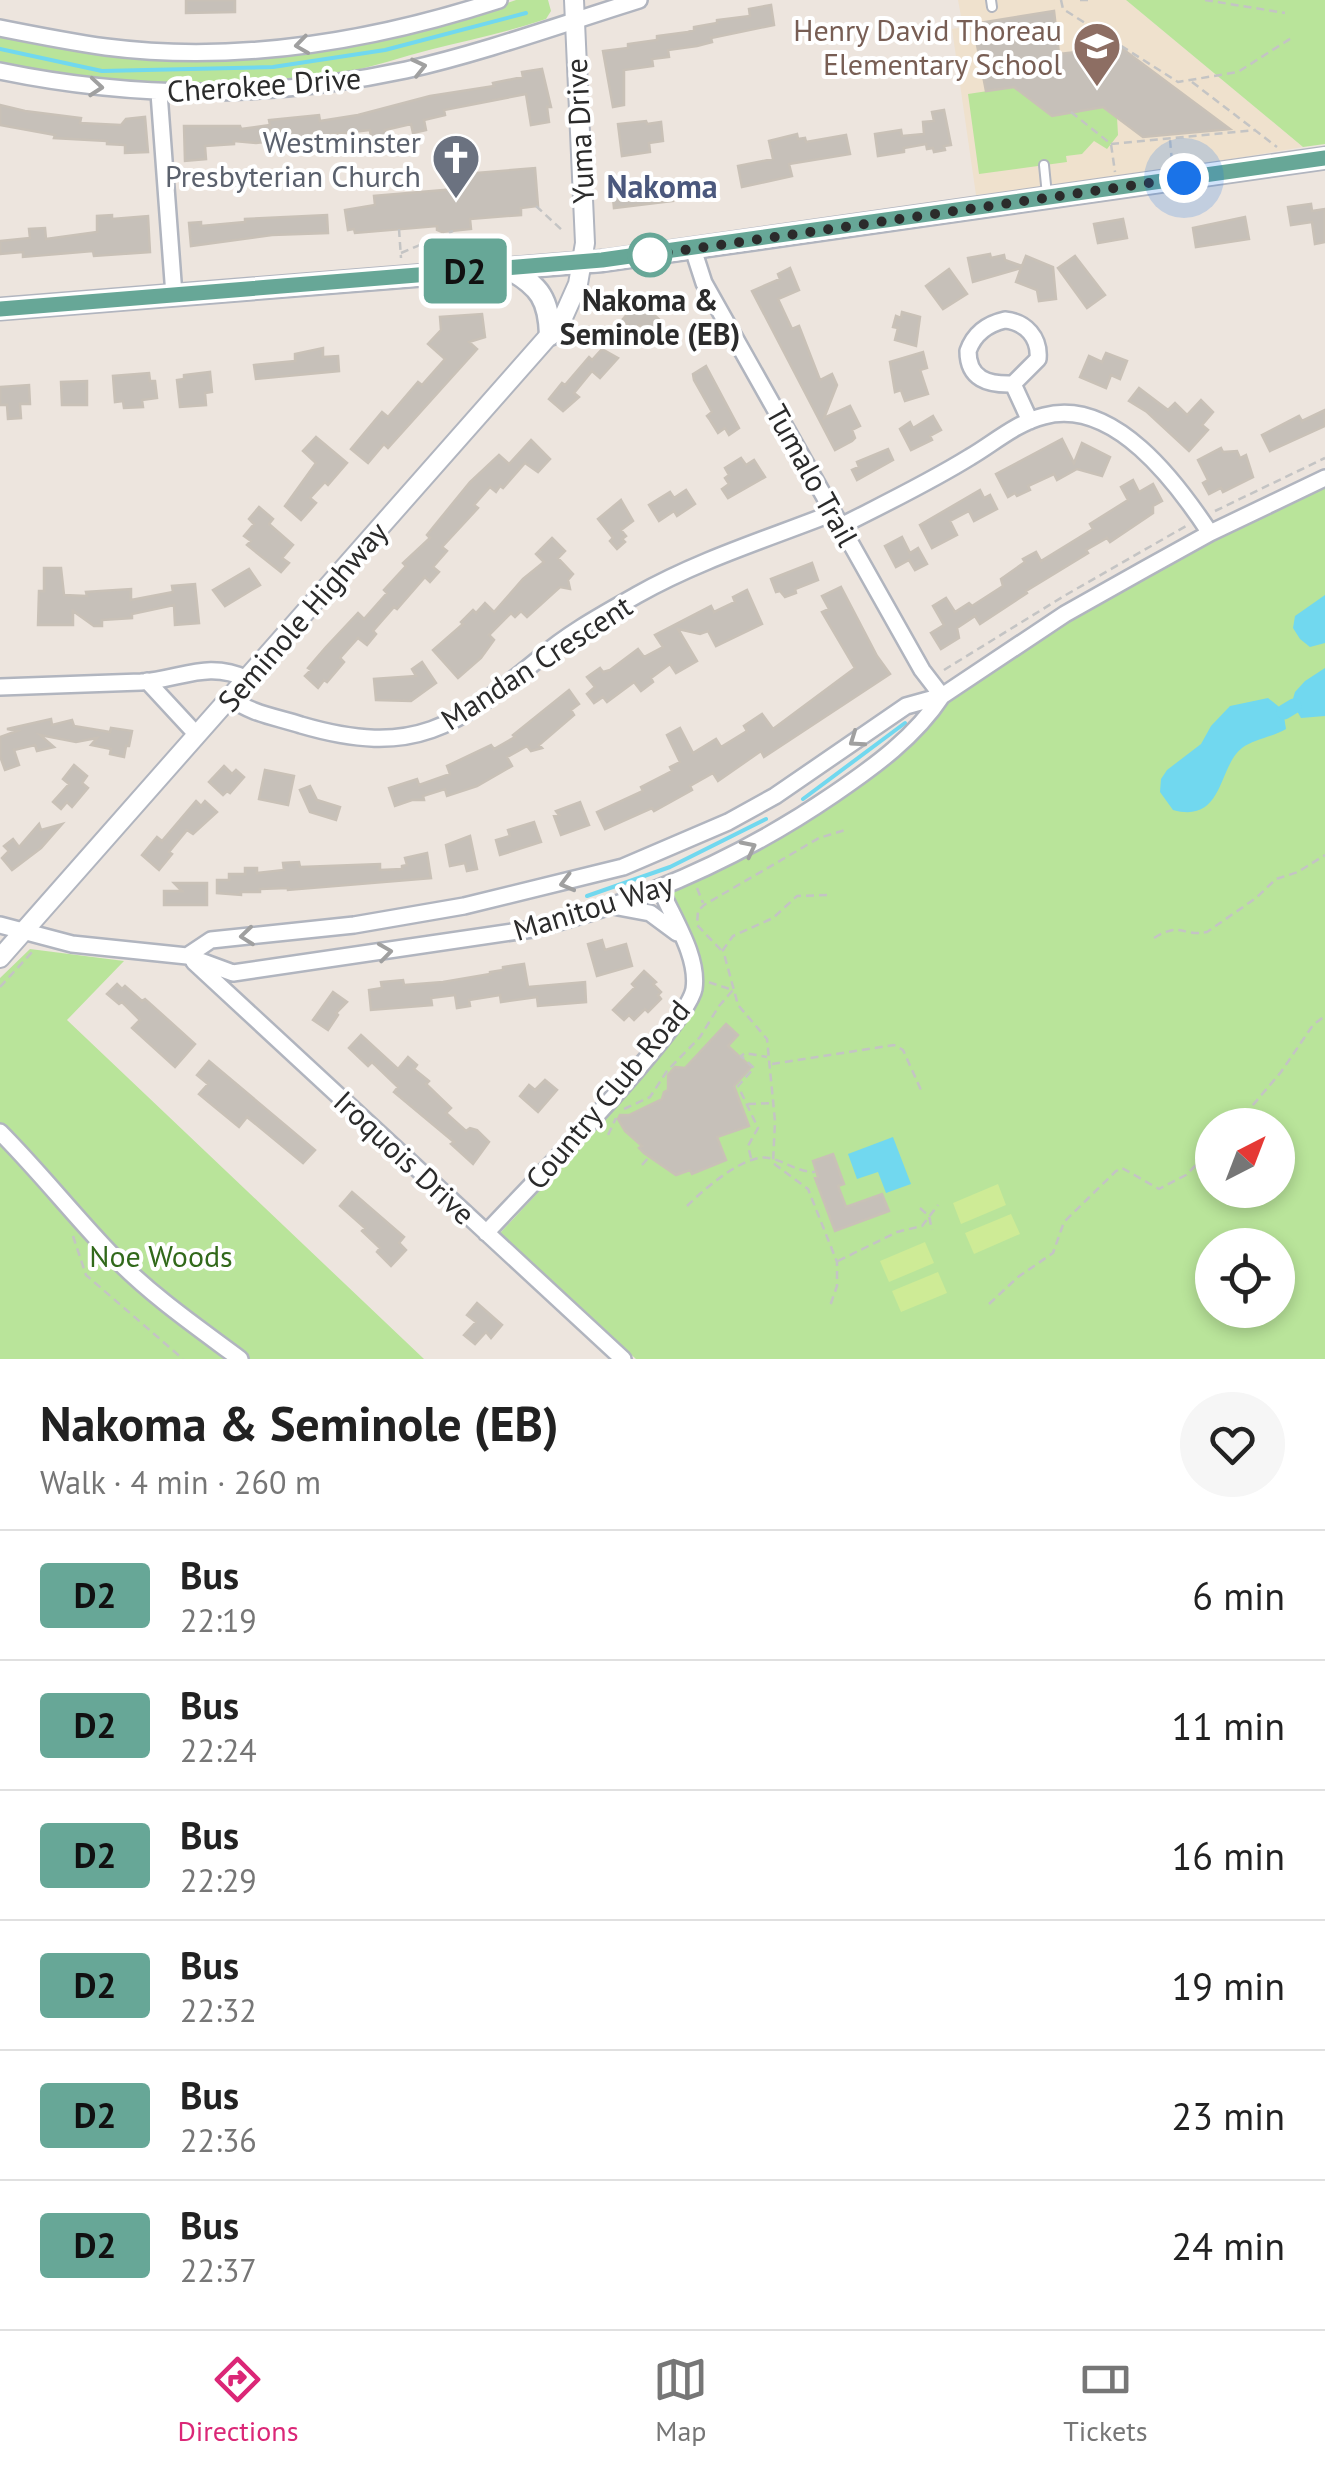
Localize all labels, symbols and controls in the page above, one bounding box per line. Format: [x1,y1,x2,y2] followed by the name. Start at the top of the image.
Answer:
[793,10,1062,83] place label: Henry David Thoreau Elementary School
[1071,20,1123,88] school or university icon: Henry David Thoreau Elementary School
[294,34,311,55] one-way arrow
[410,57,427,78] one-way arrow
[556,57,602,205] street label: Yuma Drive
[166,58,362,110] street label: Cherokee Drive
[88,76,104,98] one-way arrow
[165,122,421,195] place label: Westminster Presbyterian Church
[430,132,482,200] church icon: Westminster Presbyterian Church
[1159,153,1209,203] your location
[606,165,718,207] district label: Nakoma
[629,234,671,276] marker: Nakoma & Seminole (EB)
[420,238,510,304] line badge: D2
[444,248,486,294] text: D2
[560,280,740,353] place label: Nakoma & Seminole (EB)
[758,397,868,553] street label: Tumalo Trail
[209,513,395,719] street label: Seminole Highway
[433,586,639,738] street label: Mandan Crescent
[849,728,868,746] one-way arrow
[738,840,756,860] one-way arrow
[508,863,678,949] street label: Manitou Way
[559,872,576,893] one-way arrow
[238,925,254,946] one-way arrow
[377,942,394,963] one-way arrow
[516,991,698,1197] street label: Country Club Road
[326,1082,484,1232] street label: Iroquois Drive
[1195,1108,1295,1208] north arrow
[1195,1108,1295,1328] map controls
[1195,1228,1295,1328] button: locate
[89,1236,233,1275] park label: Noe Woods
[40,1392,559,1454] text: Nakoma & Seminole (EB)
[1180,1392,1285,1497] button: heart
[40,1461,321,1503] text: Walk · 4 min · 260 m
[180,1550,239,1599] text: Bus
[1192,1571,1285,1620] text: 6 min
[74,1572,116,1618] text: D2
[180,1599,257,1641] text: 22:19
[180,1680,239,1729] text: Bus
[1172,1701,1285,1750] text: 11 min
[74,1702,116,1748] text: D2
[180,1729,257,1771] text: 22:24
[180,1810,239,1859] text: Bus
[1172,1831,1285,1880] text: 16 min
[74,1832,116,1878] text: D2
[180,1859,257,1901] text: 22:29
[180,1940,239,1989] text: Bus
[1172,1961,1285,2010] text: 19 min
[74,1962,116,2008] text: D2
[180,1989,257,2031] text: 22:32
[180,2070,239,2119] text: Bus
[1172,2091,1285,2140] text: 23 min
[74,2092,116,2138] text: D2
[180,2119,257,2161] text: 22:36
[180,2200,239,2249] text: Bus
[1172,2221,1285,2270] text: 24 min
[74,2222,116,2268] text: D2
[180,2249,257,2291] text: 22:37
[177,2352,298,2449] tab: Directions
[653,2352,708,2449] tab: Map
[1063,2352,1148,2449] tab: Tickets

